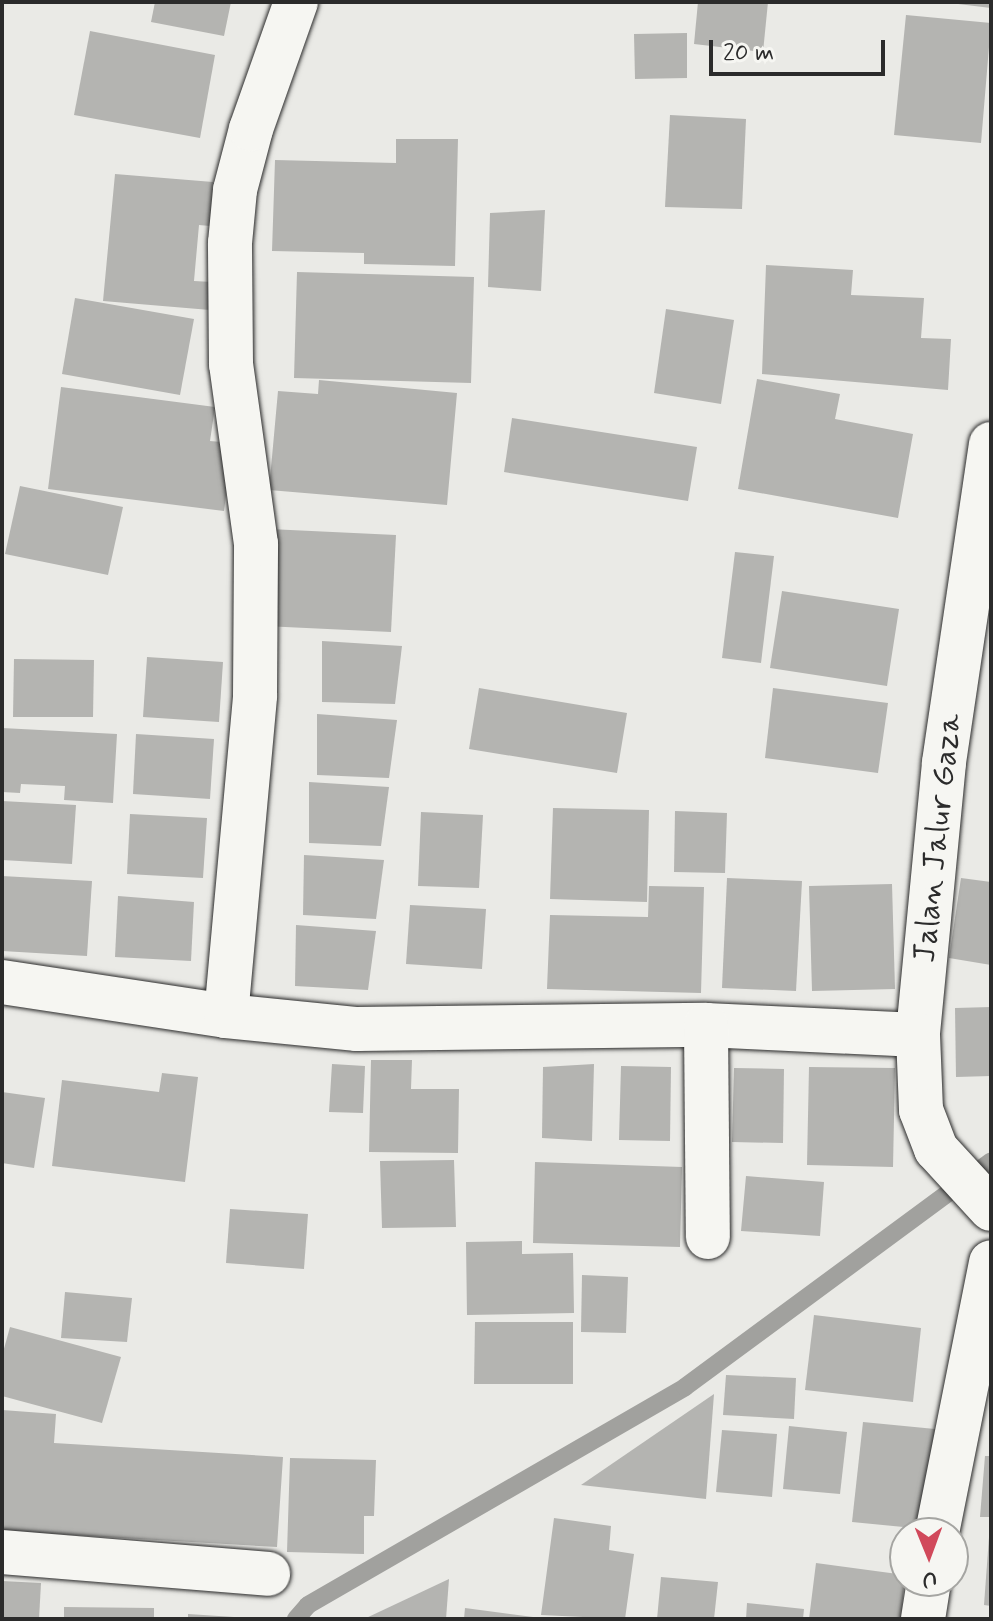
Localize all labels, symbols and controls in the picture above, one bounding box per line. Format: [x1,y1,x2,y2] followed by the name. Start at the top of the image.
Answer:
[713,24,889,74] scale bar
[723,38,774,69] text: 20 m
[906,717,970,959] street label: Jalan Jalur Gaza
[889,1517,969,1597] north arrow
[922,1565,937,1593] text: U

